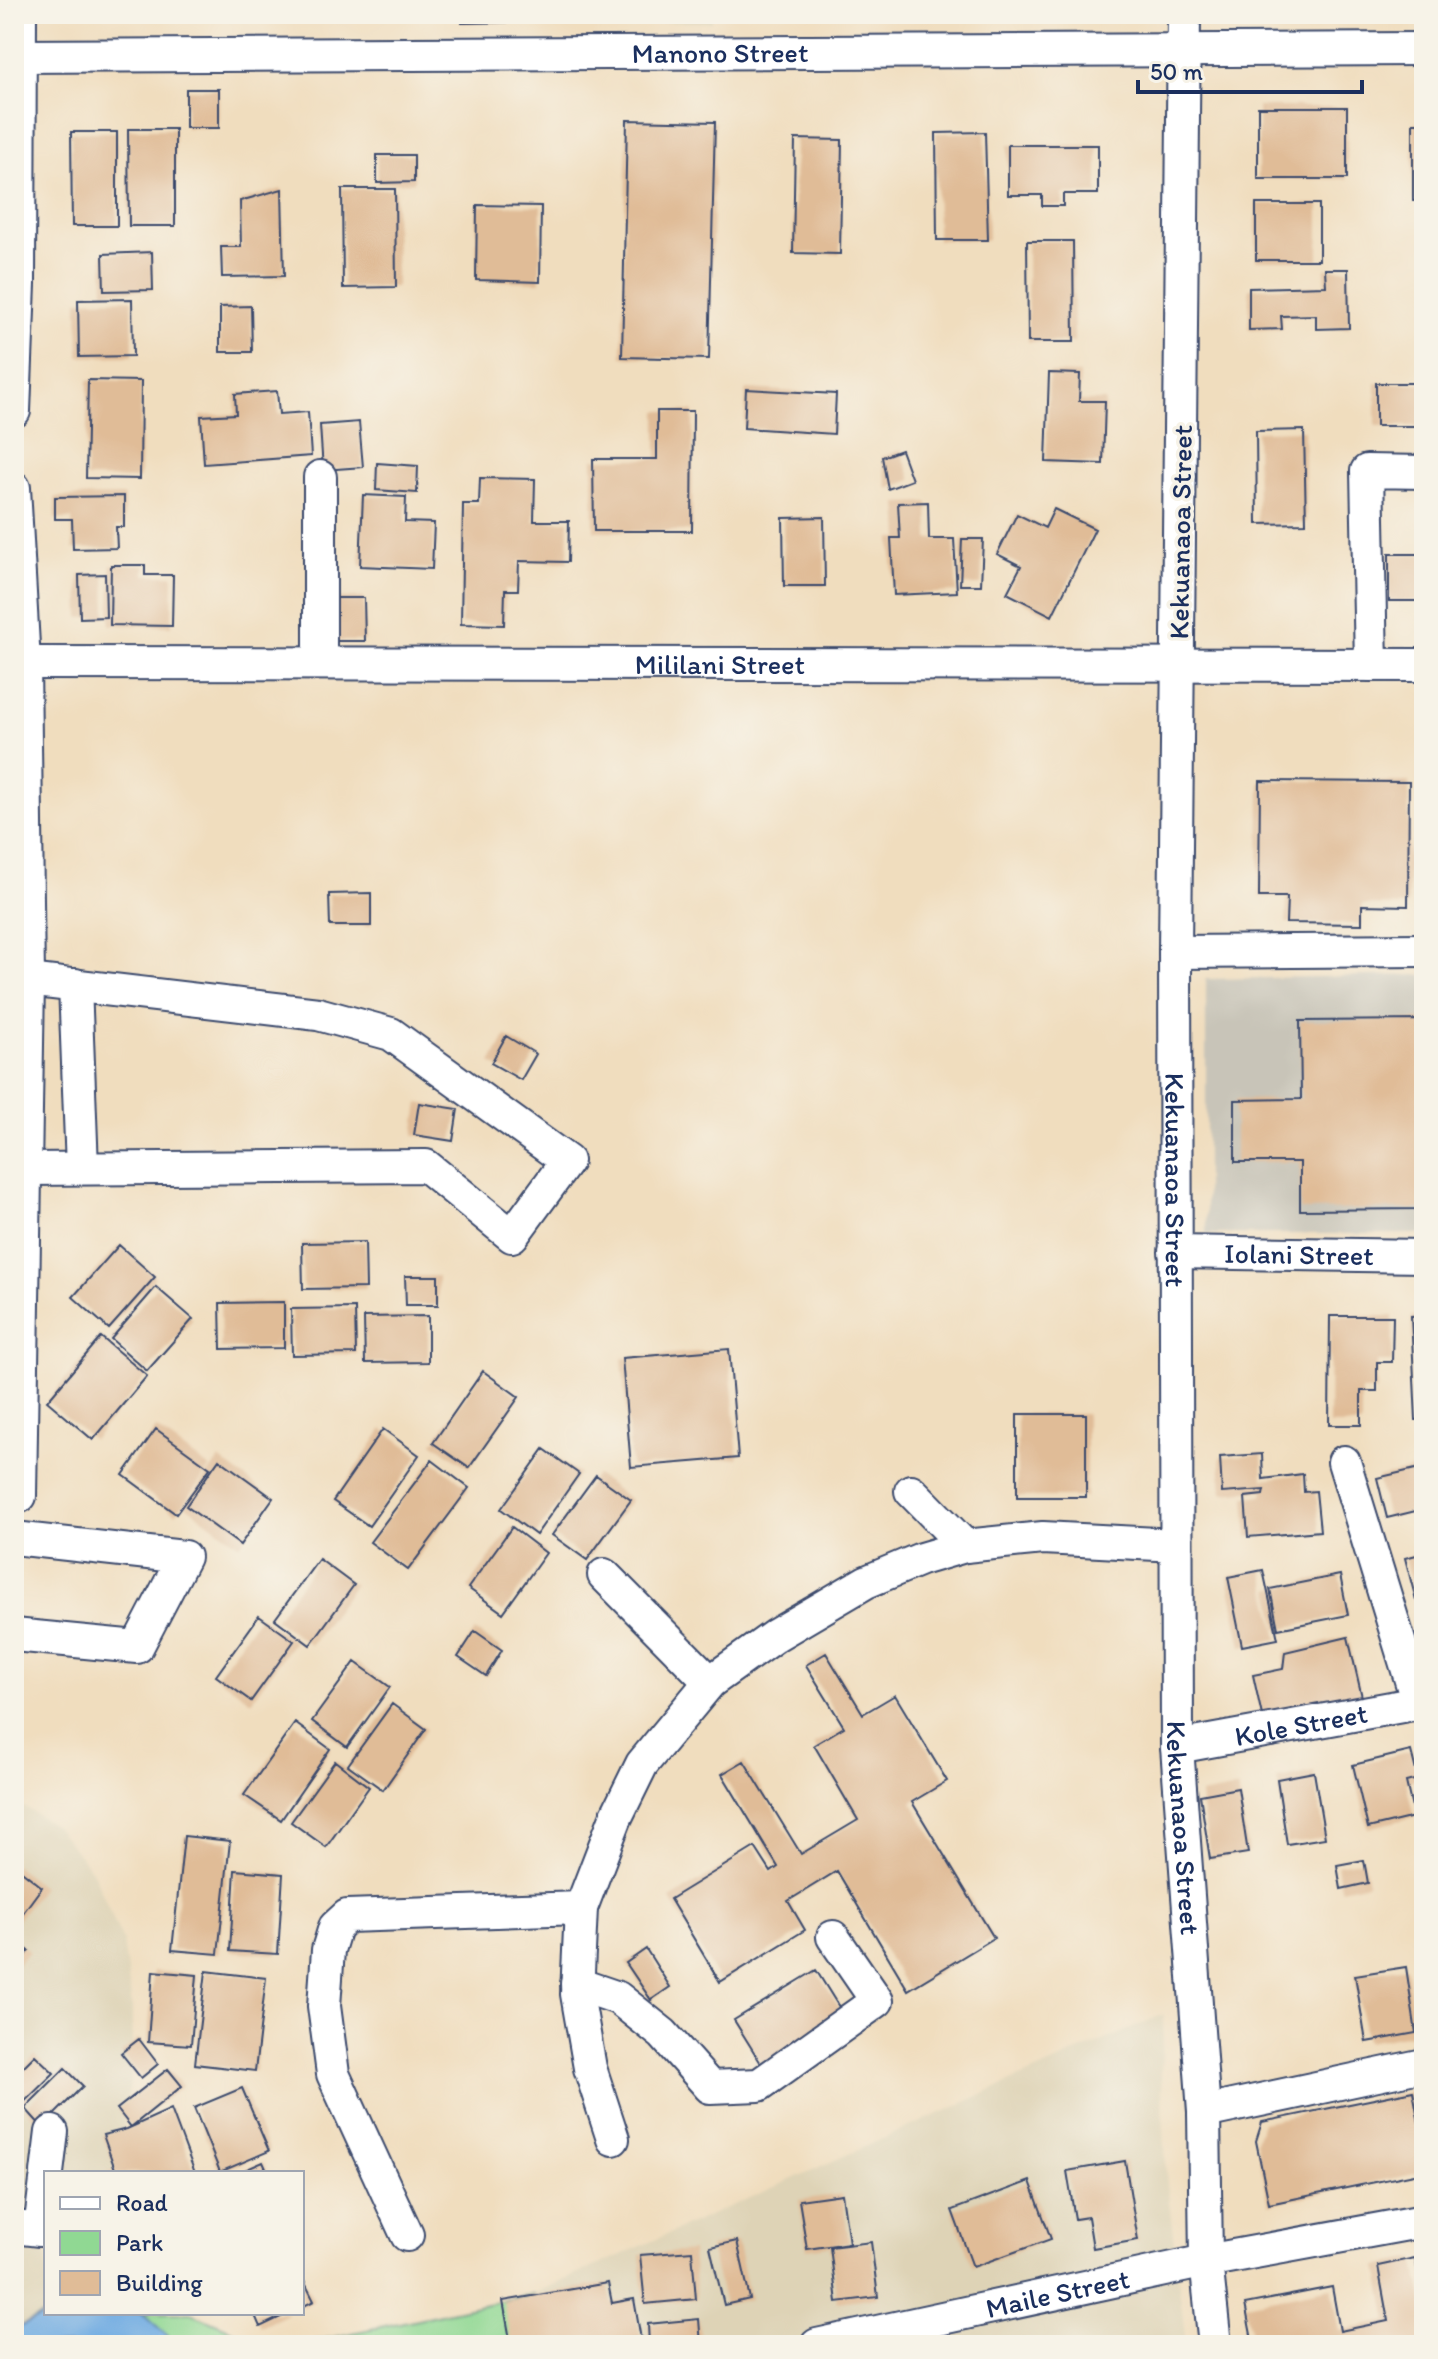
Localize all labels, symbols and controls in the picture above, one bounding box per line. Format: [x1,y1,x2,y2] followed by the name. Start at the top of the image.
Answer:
[632,35,808,70] street label: Manono Street
[1138,44,1362,94] scale bar
[1150,57,1203,86] text: 50 m
[1161,424,1199,640] street label: Kekuanaoa Street
[635,647,805,681] street label: Mililani Street
[1158,1073,1193,1287] street label: Kekuanaoa Street
[1224,1236,1374,1272] street label: Iolani Street
[1232,1696,1370,1753] street label: Kole Street
[1160,1721,1208,1936] street label: Kekuanaoa Street
[44,2171,304,2315] legend
[116,2188,168,2217] text: Road
[116,2228,163,2257] text: Park
[982,2261,1132,2325] street label: Maile Street
[116,2268,203,2297] text: Building

